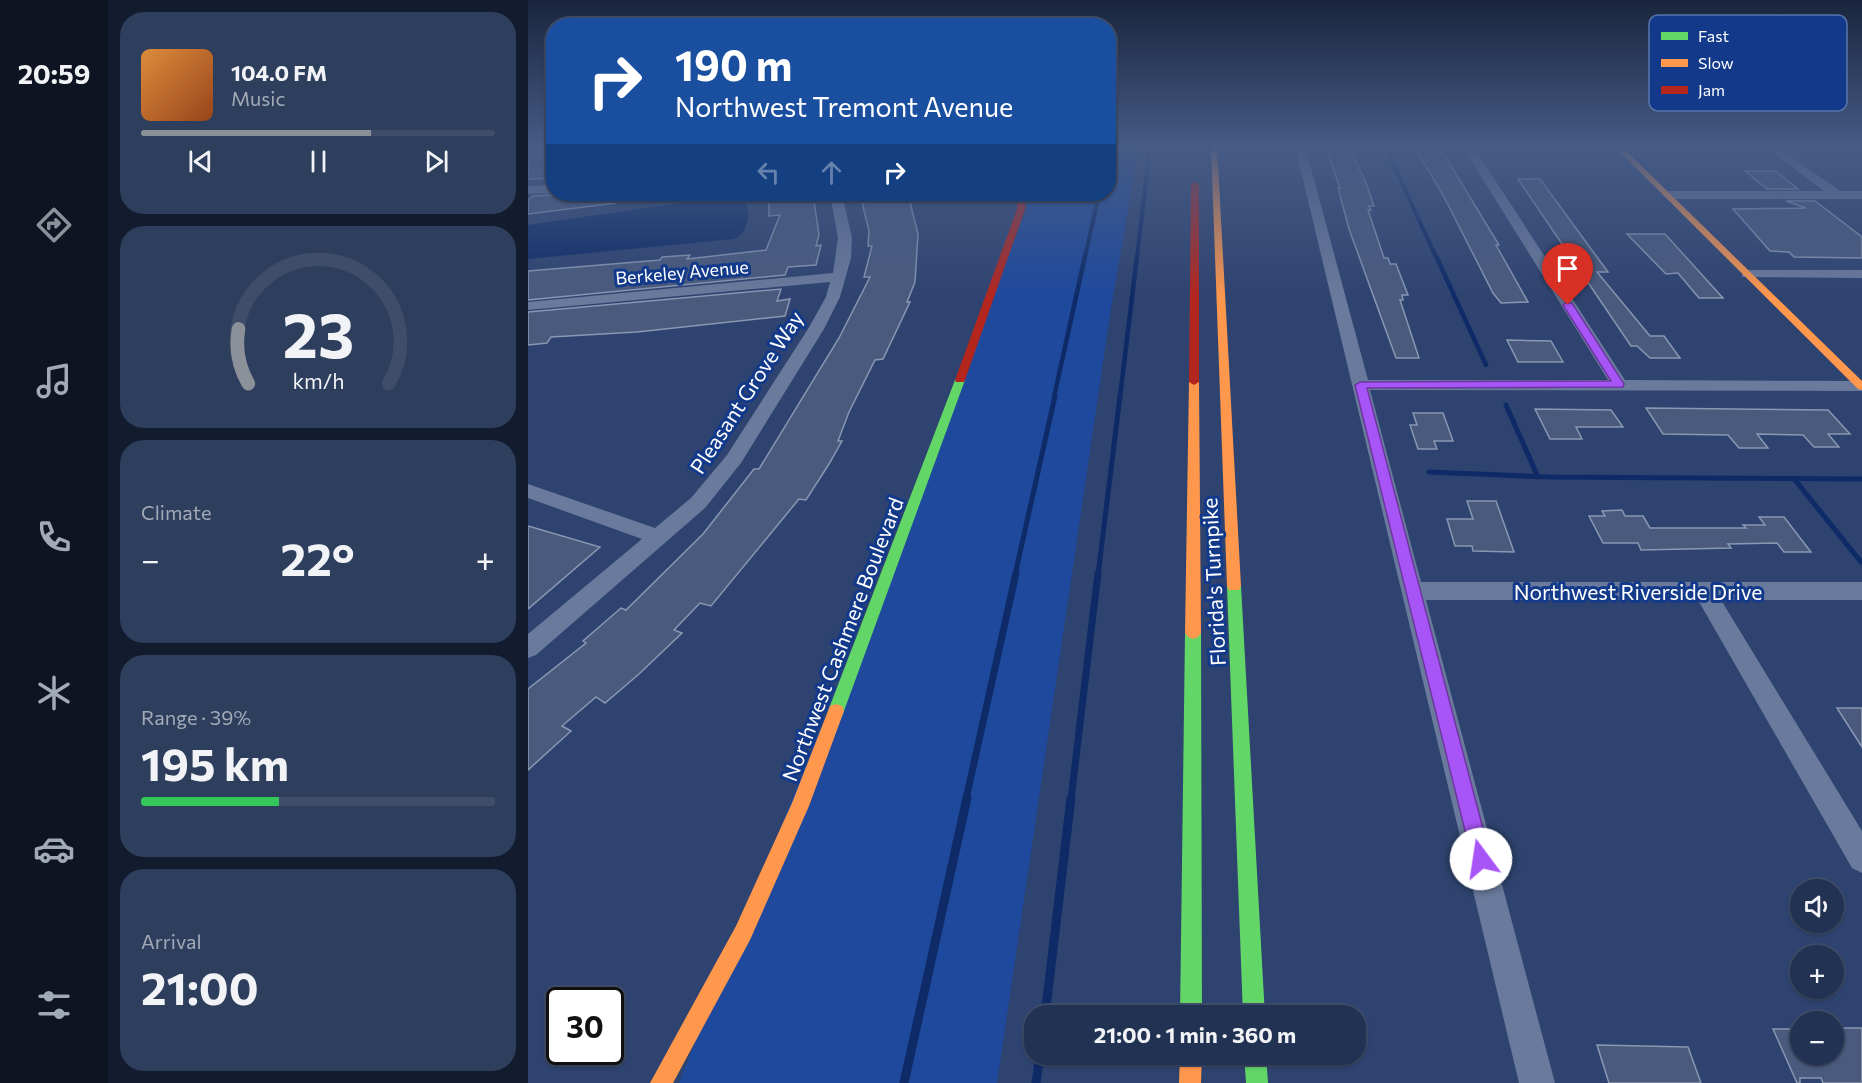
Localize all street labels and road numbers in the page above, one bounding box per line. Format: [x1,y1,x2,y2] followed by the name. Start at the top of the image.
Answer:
[614,255,750,289] street label: Berkeley Avenue
[684,306,808,478] street label: Pleasant Grove Way
[776,494,908,784] street label: Northwest Cashmere Boulevard
[1196,497,1230,667] street label: Florida's Turnpike
[1514,579,1762,604] street label: Northwest Riverside Drive

